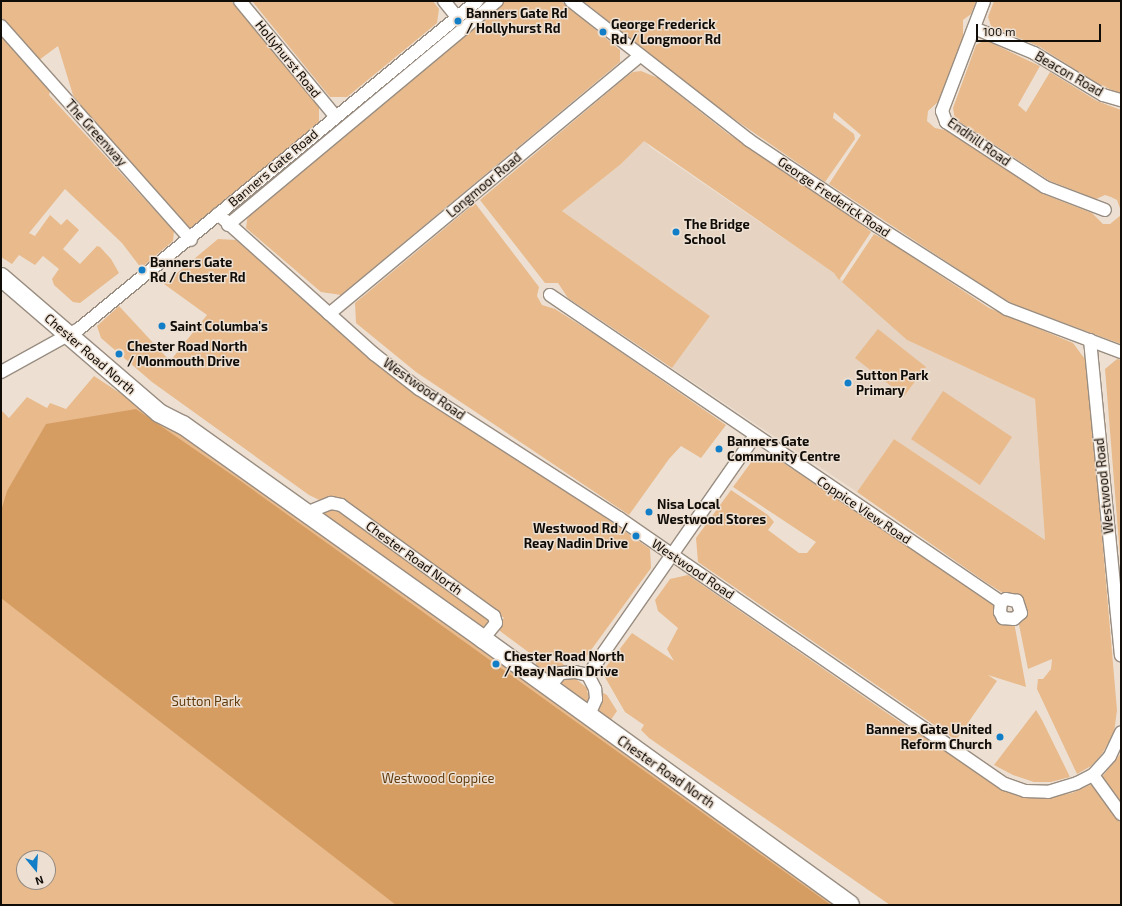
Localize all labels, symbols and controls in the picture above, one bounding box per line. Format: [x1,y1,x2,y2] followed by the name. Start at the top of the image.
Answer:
[466,6,567,37] place label: Banners Gate Rd / Hollyhurst Rd
[453,16,463,26] marker: Banners Gate Rd / Hollyhurst Rd
[978,16,1103,42] scale bar
[252,17,324,101] street label: Hollyhurst Road
[611,17,721,48] place label: George Frederick Rd / Longmoor Rd
[983,24,1015,38] text: 100 m
[598,27,608,37] marker: George Frederick Rd / Longmoor Rd
[1032,48,1106,100] street label: Beacon Road
[62,96,130,170] street label: The Greenway
[944,114,1014,170] street label: Endhill Road
[225,126,321,210] street label: Banners Gate Road
[443,149,525,221] street label: Longmoor Road
[775,154,893,240] street label: George Frederick Road
[684,217,750,248] place label: The Bridge School
[671,227,681,237] marker: The Bridge School
[150,255,246,286] place label: Banners Gate Rd / Chester Rd
[137,265,147,275] marker: Banners Gate Rd / Chester Rd
[41,310,139,398] street label: Chester Road North
[170,318,268,334] place label: Saint Columba's
[157,321,167,331] marker: Saint Columba's
[127,339,247,370] place label: Chester Road North / Monmouth Drive
[114,349,124,359] marker: Chester Road North / Monmouth Drive
[380,355,468,423] street label: Westwood Road
[856,368,928,399] place label: Sutton Park Primary
[843,378,853,388] marker: Sutton Park Primary
[727,434,841,465] place label: Banners Gate Community Centre
[1091,437,1117,535] street label: Westwood Road
[714,444,724,454] marker: Banners Gate Community Centre
[814,473,914,547] street label: Coppice View Road
[657,497,766,528] place label: Nisa Local Westwood Stores
[644,507,654,517] marker: Nisa Local Westwood Stores
[363,518,465,598] street label: Chester Road North
[523,521,628,552] place label: Westwood Rd / Reay Nadin Drive
[631,531,641,541] marker: Westwood Rd / Reay Nadin Drive
[649,536,737,602] street label: Westwood Road
[504,649,624,680] place label: Chester Road North / Reay Nadin Drive
[491,659,501,669] marker: Chester Road North / Reay Nadin Drive
[171,693,241,709] park label: Sutton Park
[866,722,992,753] place label: Banners Gate United Reform Church
[614,732,718,812] street label: Chester Road North
[995,732,1005,742] marker: Banners Gate United Reform Church
[382,770,494,786] park label: Westwood Coppice
[16,850,56,890] north arrow
[34,874,45,888] text: N

